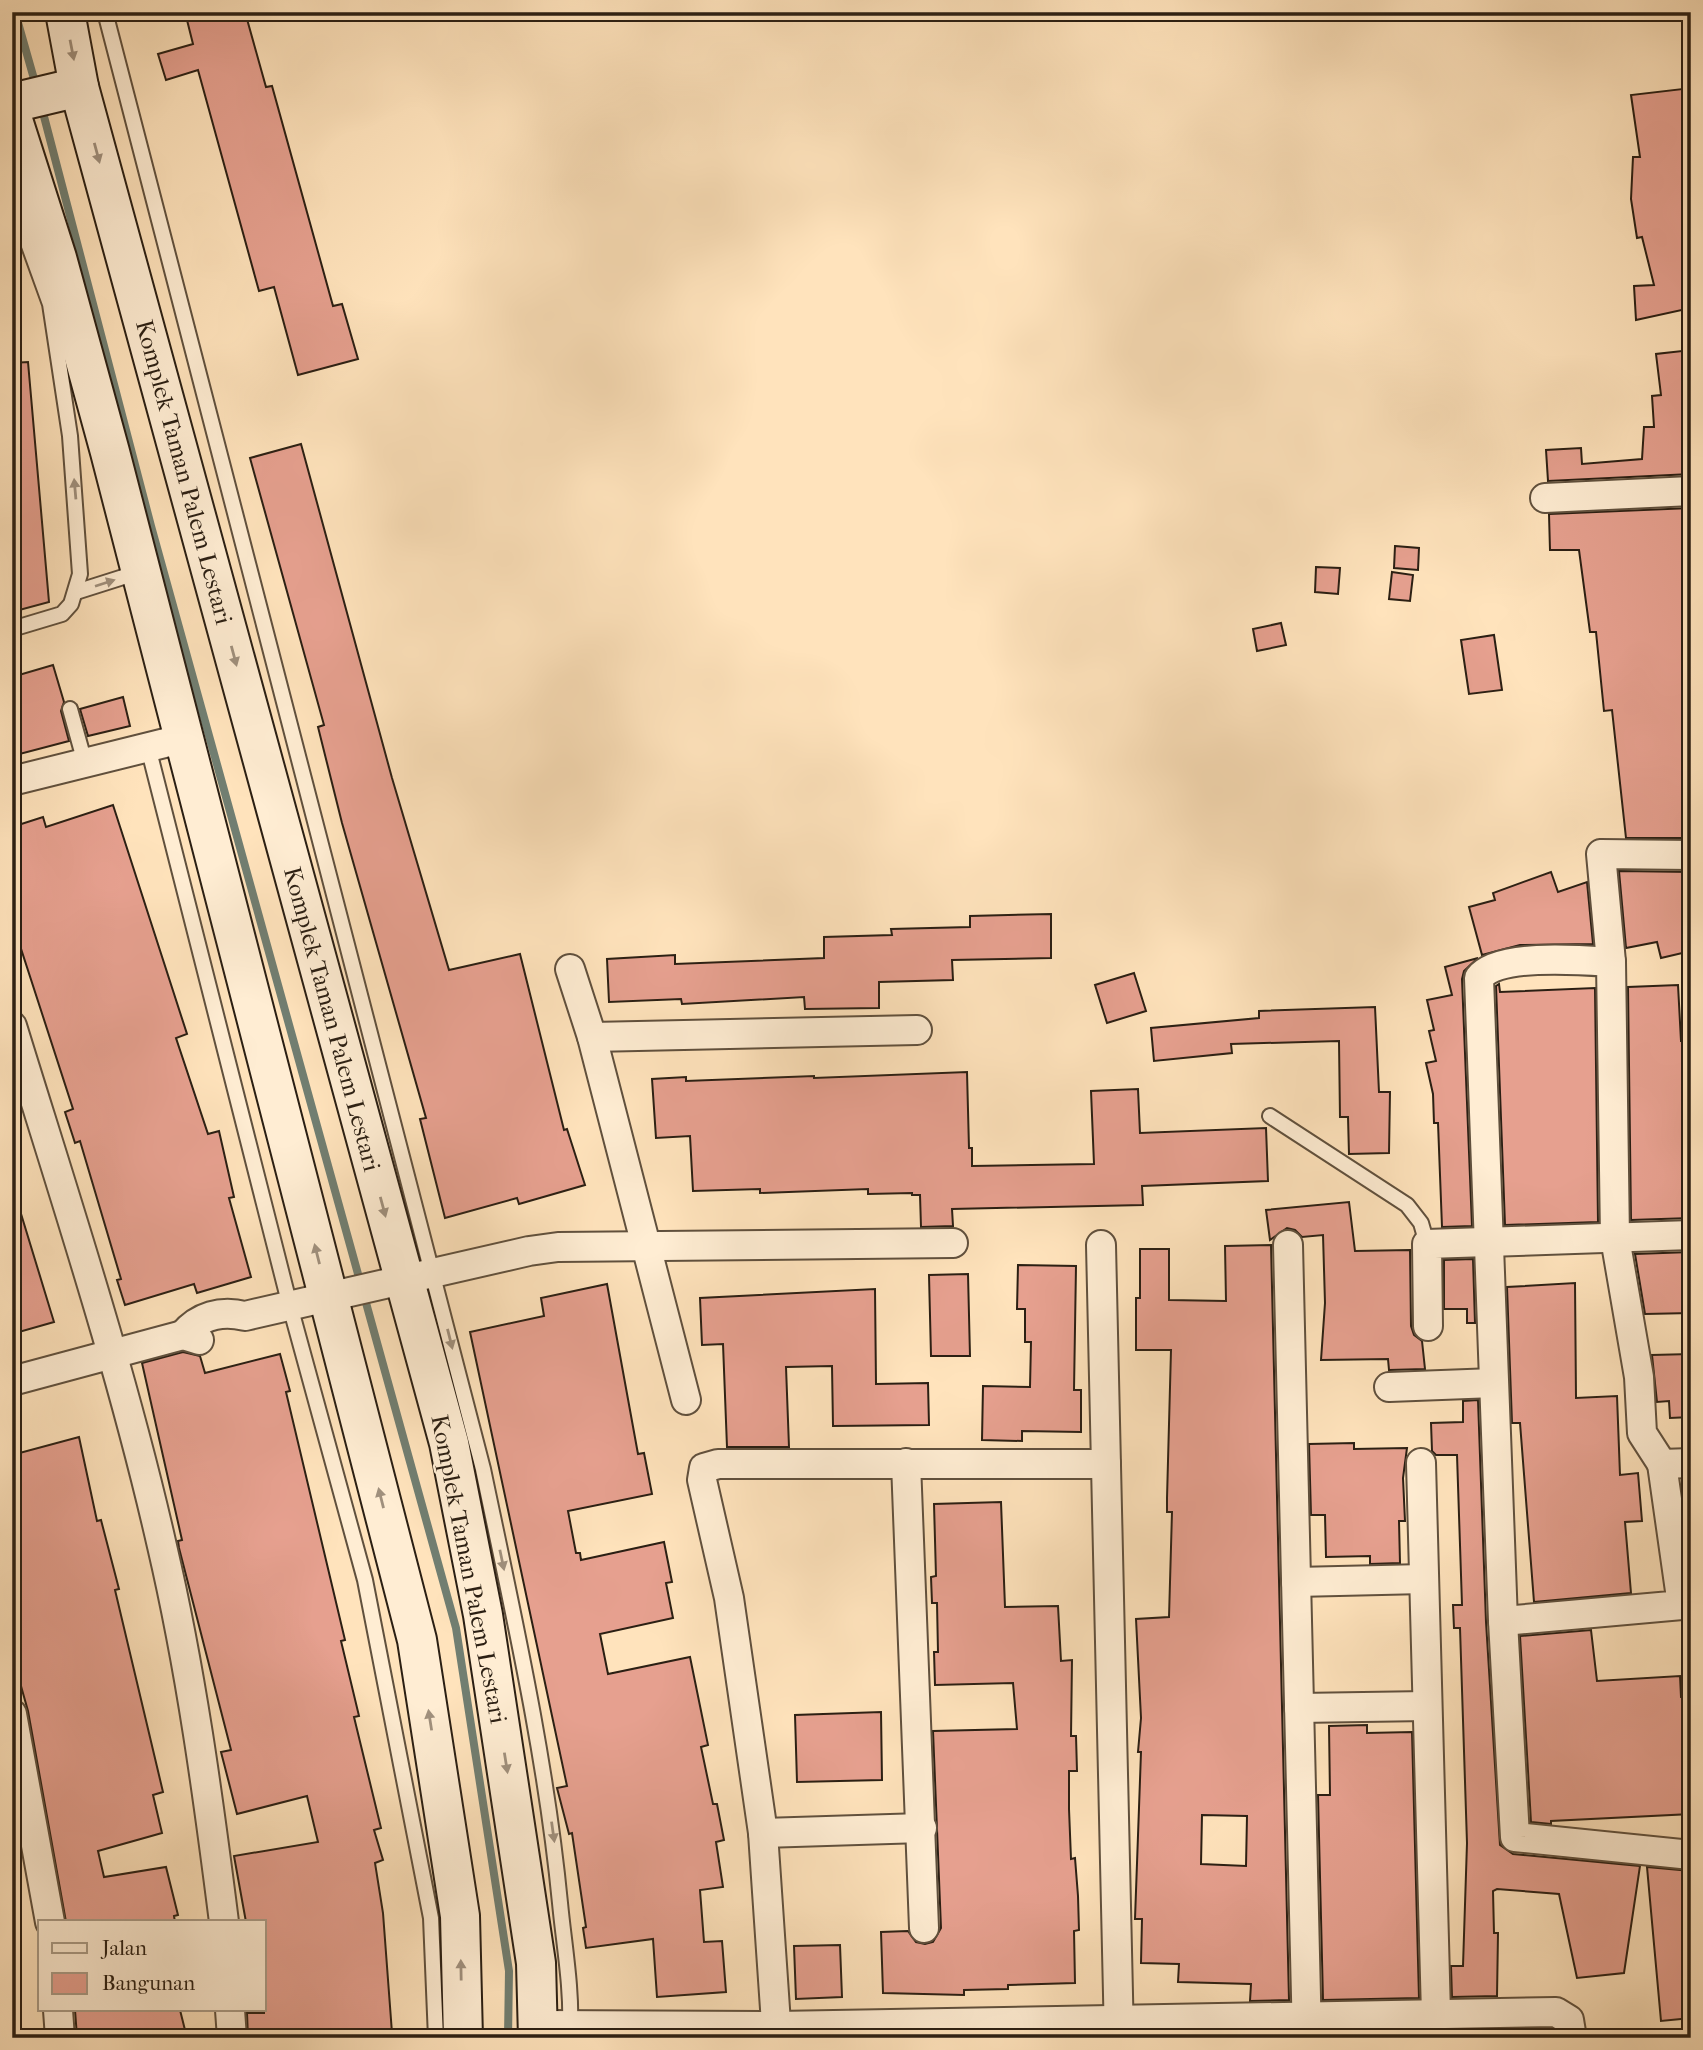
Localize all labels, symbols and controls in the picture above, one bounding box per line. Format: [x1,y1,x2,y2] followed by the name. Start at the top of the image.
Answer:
[66,39,77,61] one-way arrow
[92,142,103,164] one-way arrow
[130,317,238,627] street label: Komplek Taman Palem Lestari
[69,477,80,499] one-way arrow
[94,577,115,587] one-way arrow
[229,646,239,667] one-way arrow
[278,864,386,1174] street label: Komplek Taman Palem Lestari
[378,1196,389,1218] one-way arrow
[311,1243,322,1265] one-way arrow
[445,1328,456,1350] one-way arrow
[425,1412,513,1726] street label: Komplek Taman Palem Lestari
[375,1487,386,1509] one-way arrow
[497,1549,508,1571] one-way arrow
[424,1709,435,1731] one-way arrow
[501,1752,512,1774] one-way arrow
[547,1821,558,1843] one-way arrow
[38,1920,266,2011] legend
[100,1936,147,1960] text: Jalan
[456,1958,467,1980] one-way arrow
[102,1971,195,1995] text: Bangunan

